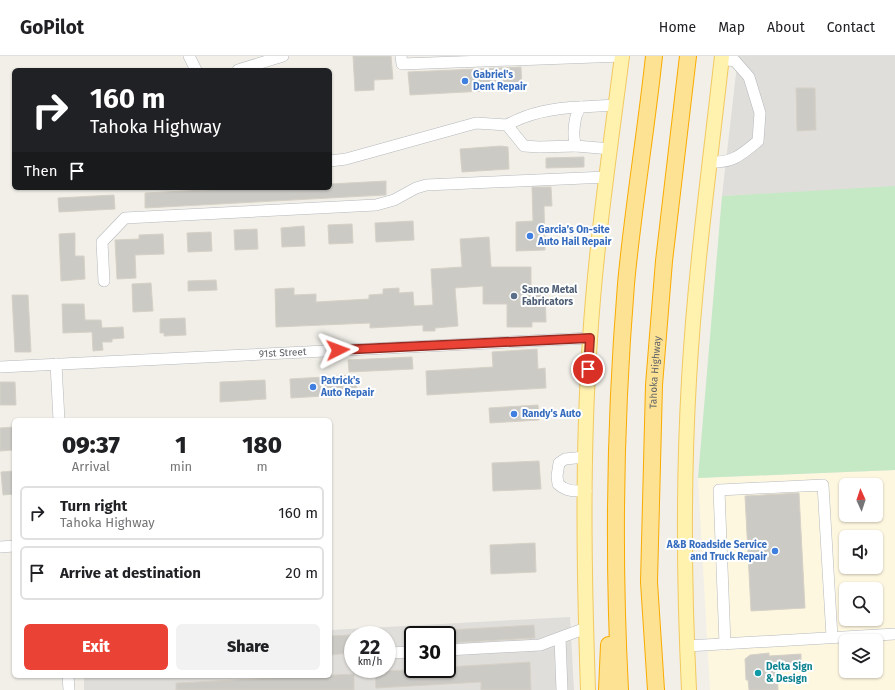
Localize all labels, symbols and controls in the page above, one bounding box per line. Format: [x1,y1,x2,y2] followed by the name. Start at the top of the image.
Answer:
[20,16,84,39] text: GoPilot
[659,19,696,36] text: Home
[718,19,745,36] text: Map
[767,19,805,36] text: About
[827,19,875,36] text: Contact
[473,69,528,93] place label: Gabriel's Dent Repair
[460,76,470,86] marker: Gabriel's Dent Repair
[90,82,165,115] text: 160 m
[24,84,76,136] icon: right
[90,116,221,138] text: Tahoka Highway
[66,160,88,182] icon: arrive
[24,162,58,180] text: Then
[537,224,613,248] place label: Garcia’s On-site Auto Hail Repair
[525,231,535,241] marker: Garcia’s On-site Auto Hail Repair
[522,284,577,308] place label: Sanco Metal Fabricators
[509,291,519,301] marker: Sanco Metal Fabricators
[317,329,359,371] position arrow
[647,335,664,409] street label: Tahoka Highway
[259,346,307,360] street label: 91st Street
[571,352,605,386] pin
[577,358,599,380] icon: arrive
[320,375,375,399] place label: Patrick's Auto Repair
[308,382,318,392] marker: Patrick's Auto Repair
[522,408,581,420] place label: Randy's Auto
[509,409,519,419] marker: Randy's Auto
[62,431,120,459] text: 09:37
[175,431,187,459] text: 1
[242,431,282,459] text: 180
[72,459,110,474] text: Arrival
[170,459,192,474] text: min
[257,459,268,474] text: m
[839,478,883,522] north arrow
[839,478,883,678] map controls
[60,497,127,515] text: Turn right
[26,502,48,524] icon: right
[278,504,318,522] text: 160 m
[60,515,155,530] text: Tahoka Highway
[839,530,883,574] button: sound
[666,539,768,563] place label: A&B Roadside Service and Truck Repair
[770,546,780,556] marker: A&B Roadside Service and Truck Repair
[26,562,48,584] icon: arrive
[60,564,201,582] text: Arrive at destination
[285,564,318,582] text: 20 m
[839,582,883,626] button: search
[24,624,168,670] button: Exit
[176,624,320,670] button: Share
[404,626,456,678] speed limit sign: 30
[839,634,883,678] button: layers
[360,635,380,659] text: 22
[358,656,382,668] text: km/h
[766,661,813,685] place label: Delta Sign & Design
[753,668,763,678] marker: Delta Sign & Design

